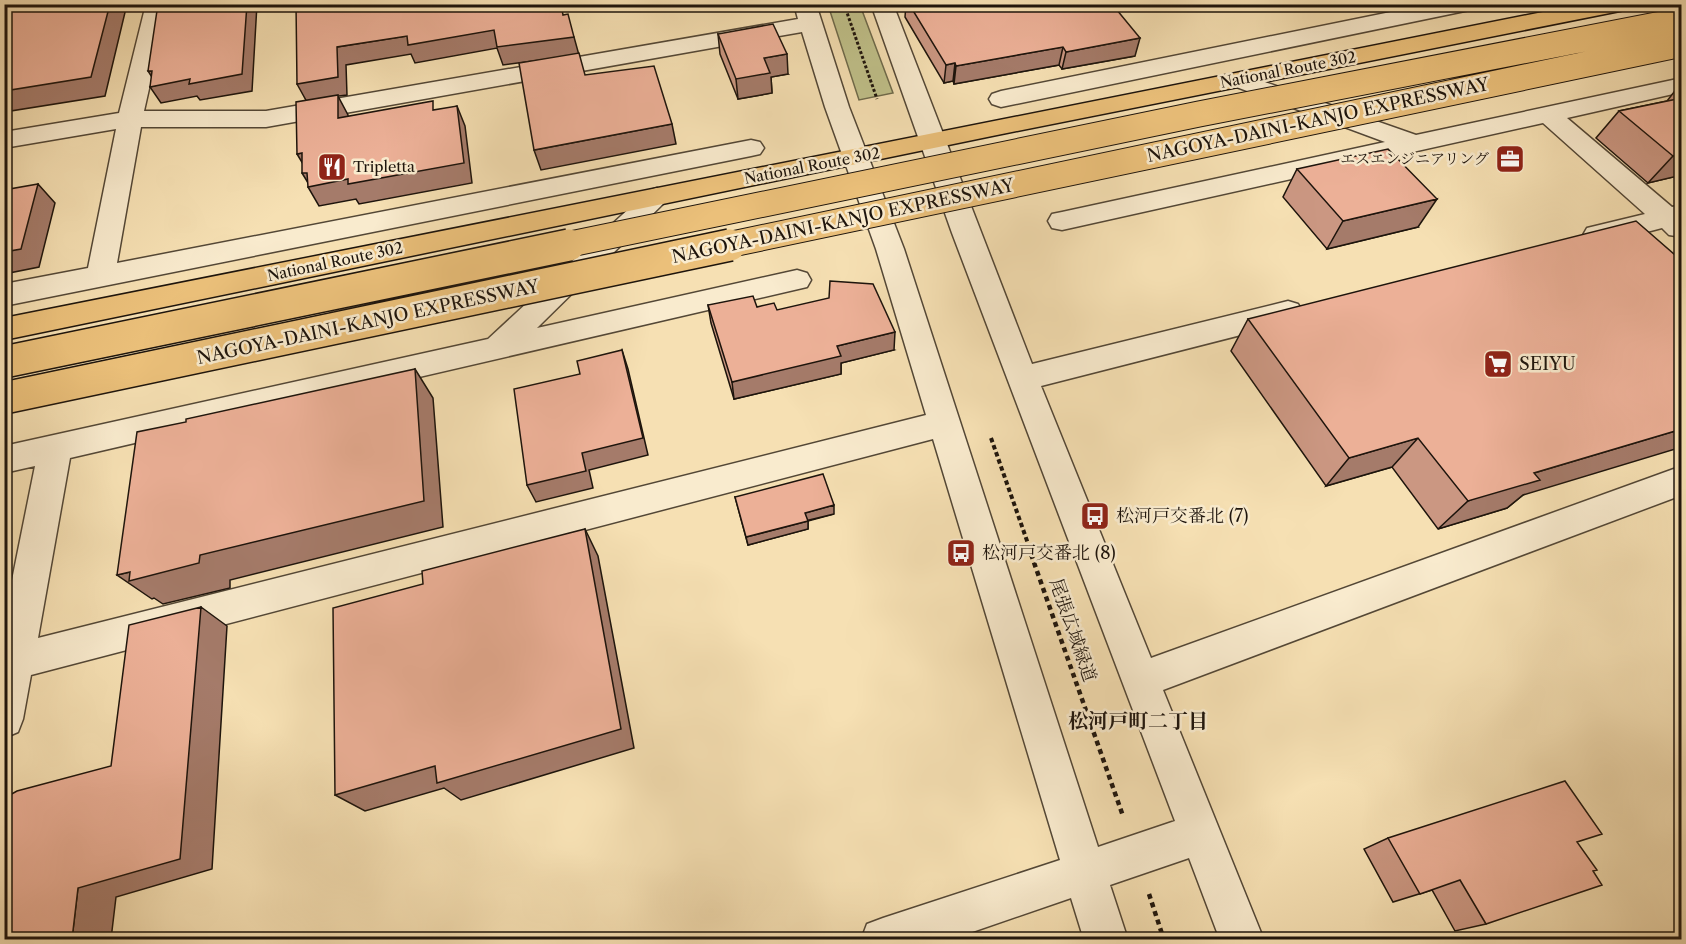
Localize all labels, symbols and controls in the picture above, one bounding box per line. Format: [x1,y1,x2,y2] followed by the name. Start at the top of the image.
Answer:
[1218,47,1358,92] street label: National Route 302
[1145,73,1492,167] street label: NAGOYA-DAINI-KANJO EXPRESSWAY
[742,143,882,188] street label: National Route 302
[1494,143,1526,175] office icon: エスエンジニアリング
[1340,149,1489,168] place label: エスエンジニアリング
[316,151,348,183] restaurant icon: Tripletta
[353,157,415,176] place label: Tripletta
[670,174,1017,268] street label: NAGOYA-DAINI-KANJO EXPRESSWAY
[265,238,404,285] street label: National Route 302
[195,275,542,369] street label: NAGOYA-DAINI-KANJO EXPRESSWAY
[1482,348,1514,380] supermarket icon: SEIYU
[1519,353,1576,375] place label: SEIYU
[1079,500,1111,532] bus stop icon: 松河戸交番北 (7)
[1116,505,1249,527] place label: 松河戸交番北 (7)
[945,537,977,569] bus stop icon: 松河戸交番北 (8)
[982,542,1116,564] place label: 松河戸交番北 (8)
[1045,575,1101,685] street label: 尾張広域緑道
[1068,709,1208,733] district label: 松河戸町二丁目

